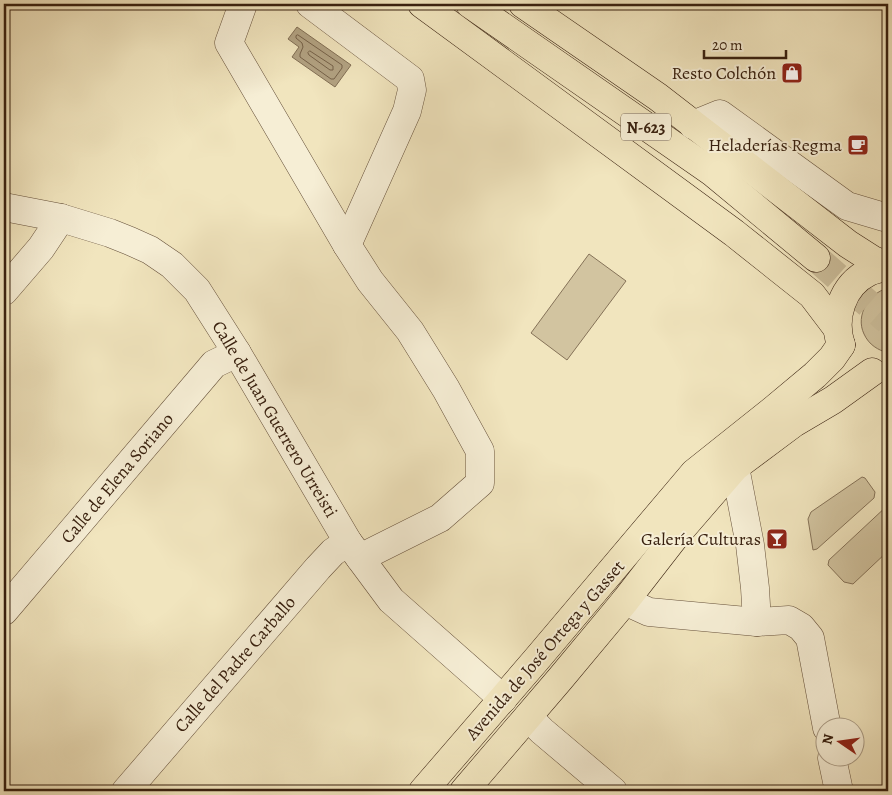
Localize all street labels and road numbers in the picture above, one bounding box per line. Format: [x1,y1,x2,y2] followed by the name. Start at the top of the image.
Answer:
[621,114,671,140] road number: N-623
[207,316,343,522] street label: Calle de Juan Guerrero Urreisti
[55,408,179,548] street label: Calle de Elena Soriano
[460,555,630,746] street label: Avenida de José Ortega y Gasset
[169,591,301,737] street label: Calle del Padre Carballo

